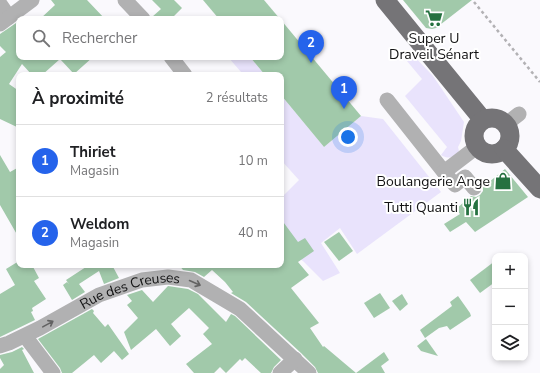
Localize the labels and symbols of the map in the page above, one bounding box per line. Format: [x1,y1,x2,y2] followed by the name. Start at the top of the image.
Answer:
[424,8,444,28] supermarket icon: Super U Draveil Sénart
[389,29,479,64] place label: Super U Draveil Sénart
[298,30,324,63] pin: 2
[331,76,357,109] pin: 1
[338,127,358,147] your location
[493,171,513,191] shop icon: Boulangerie Ange
[377,172,490,191] place label: Boulangerie Ange
[461,197,481,217] restaurant icon: Tutti Quanti
[384,198,458,217] place label: Tutti Quanti
[76,267,182,314] street label: Rue des Creuses
[188,280,200,287] one-way arrow
[42,319,54,327] one-way arrow

